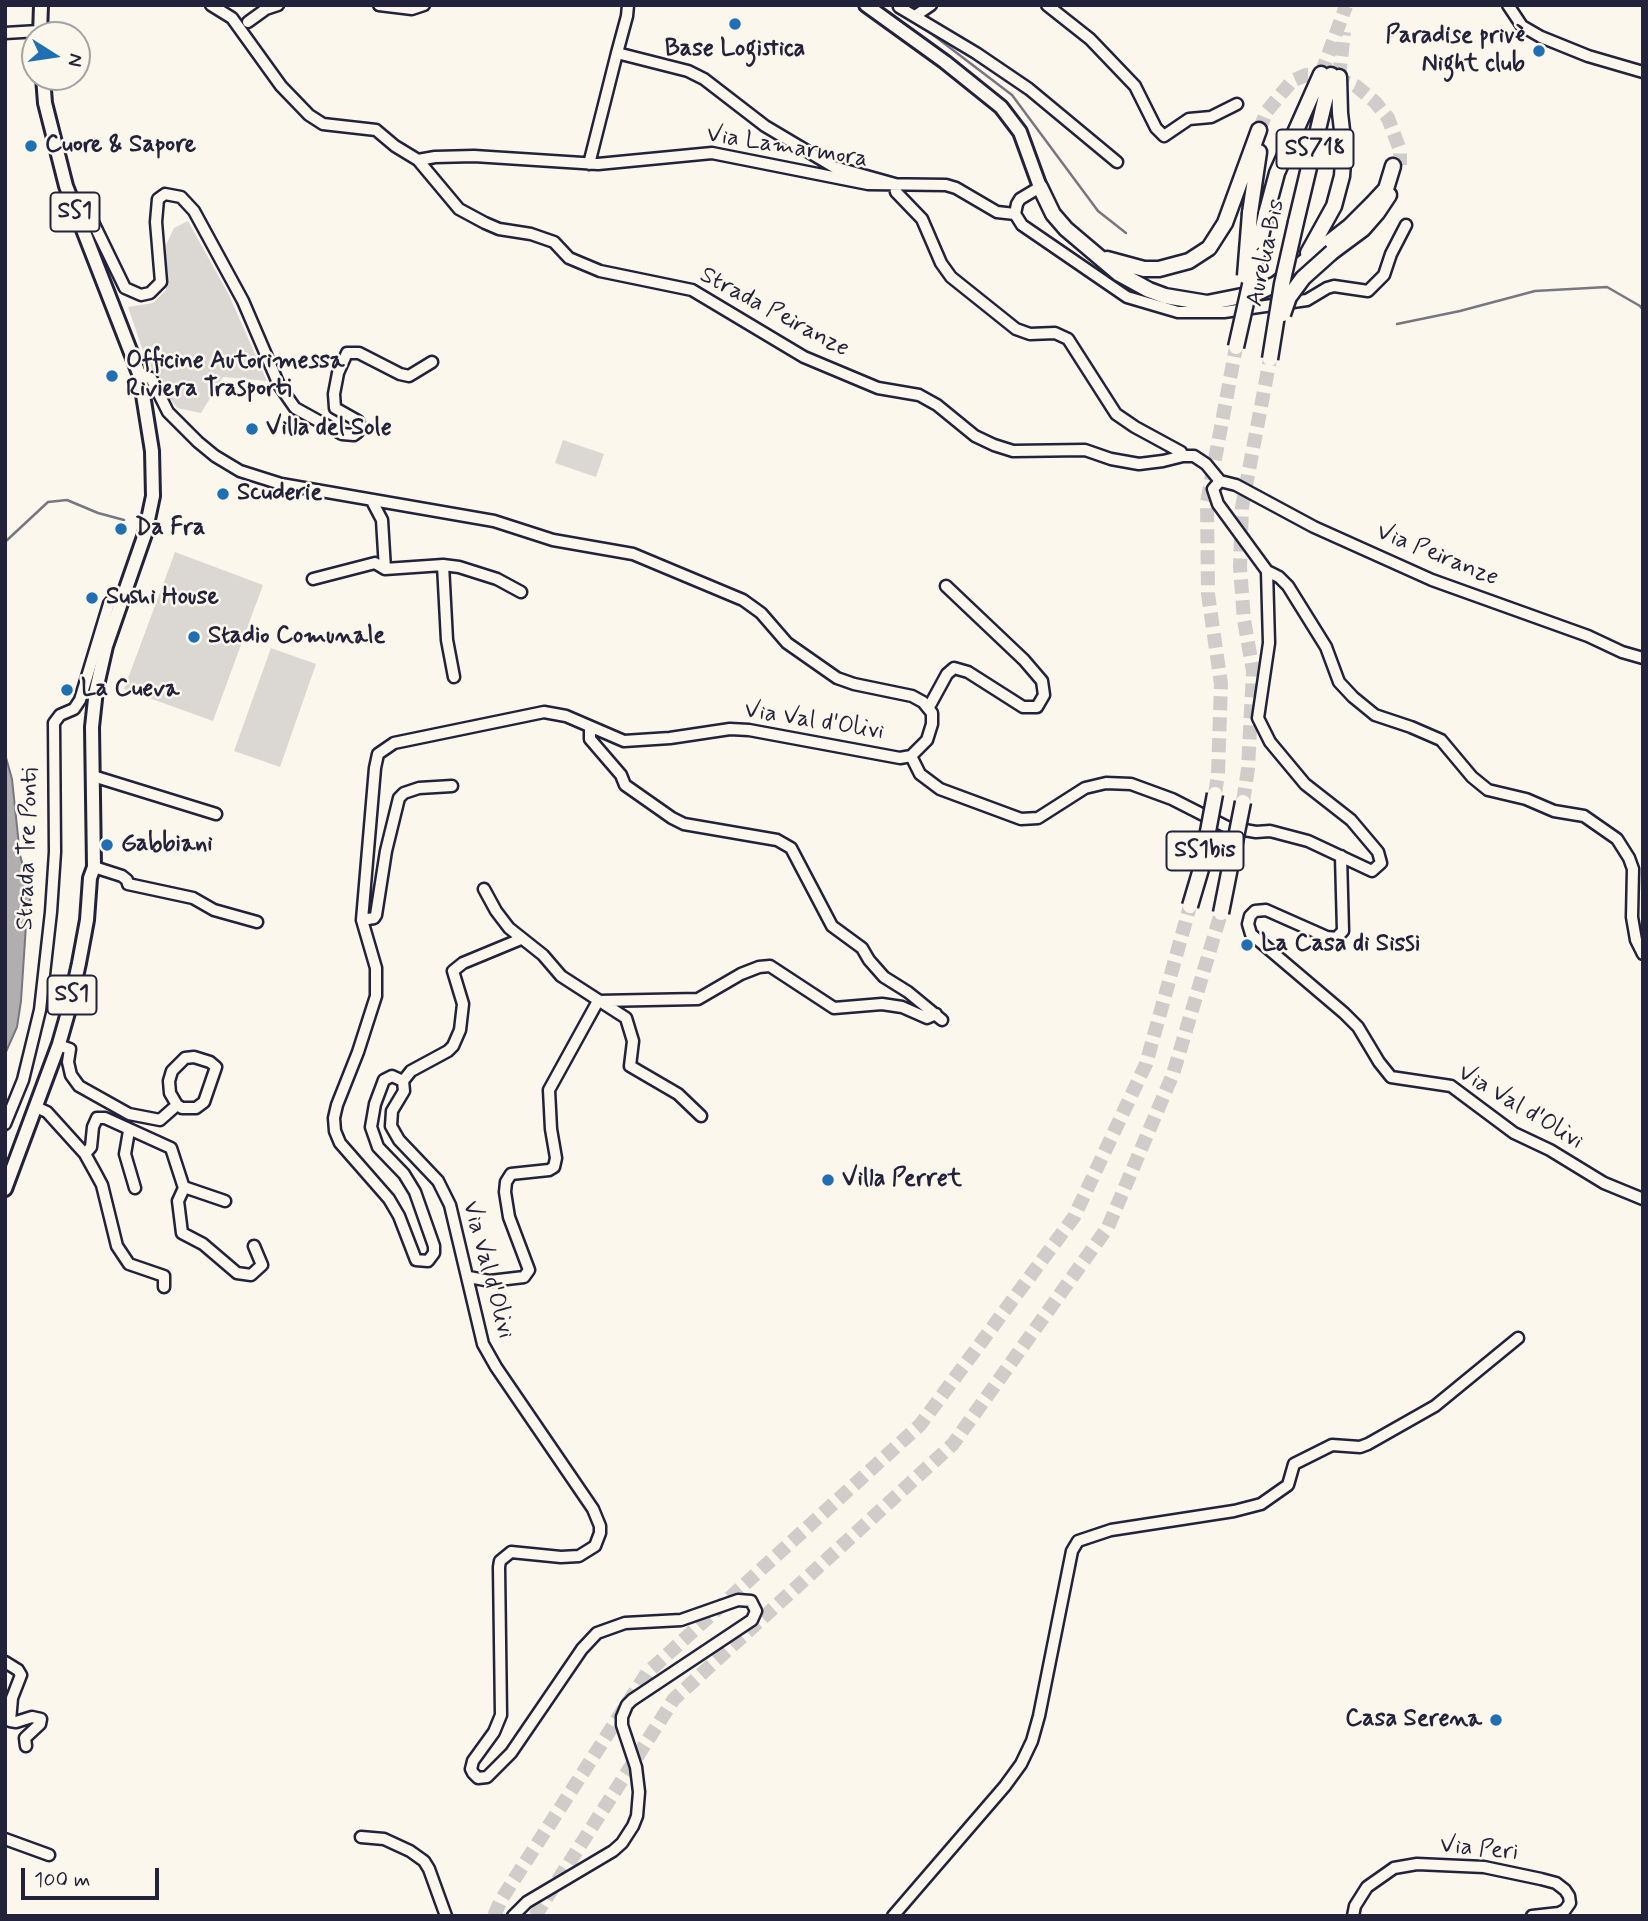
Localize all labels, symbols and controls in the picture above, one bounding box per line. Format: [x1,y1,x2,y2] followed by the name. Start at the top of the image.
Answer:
[727,16,743,32] marker: Base Logistica
[21,21,91,91] north arrow
[1386,23,1525,79] place label: Paradise privè Night club
[665,36,805,64] place label: Base Logistica
[1531,43,1547,59] marker: Paradise privè Night club
[62,51,89,69] text: N
[704,121,870,175] street label: Via Lamarmora
[1276,130,1354,168] road number: SS718
[45,132,196,160] place label: Cuore & Sapore
[23,138,39,154] marker: Cuore & Sapore
[50,192,100,232] road number: SS1
[1242,197,1292,309] street label: Aurelia Bis
[694,262,854,364] street label: Strada Peiranze
[126,348,344,404] place label: Officine Autorimessa Riviera Trasporti
[104,368,120,384] marker: Officine Autorimessa Riviera Trasporti
[266,415,392,443] place label: Villa del Sole
[244,421,260,437] marker: Villa del Sole
[237,480,322,508] place label: Scuderie
[215,486,231,502] marker: Scuderie
[135,515,205,543] place label: Da Fra
[1372,518,1502,594] street label: Via Peiranze
[113,521,129,537] marker: Da Fra
[106,584,219,612] place label: Sushi House
[84,590,100,606] marker: Sushi House
[208,623,385,651] place label: Stadio Comunale
[186,629,202,645] marker: Stadio Comunale
[81,676,179,704] place label: La Cueva
[59,682,75,698] marker: La Cueva
[742,697,886,747] street label: Via Val d'Olivi
[12,767,46,931] street label: Strada Tre Ponti
[121,831,213,859] place label: Gabbiani
[1166,832,1244,870] road number: SS1bis
[99,837,115,853] marker: Gabbiani
[1261,931,1420,959] place label: La Casa di Sissi
[1239,937,1255,953] marker: La Casa di Sissi
[48,976,96,1014] road number: SS1
[1452,1059,1588,1157] street label: Via Val d'Olivi
[842,1166,962,1194] place label: Villa Perret
[820,1172,836,1188] marker: Villa Perret
[455,1198,519,1342] street label: Via Val d'Olivi
[1345,1706,1482,1734] place label: Casa Serena
[1488,1712,1504,1728] marker: Casa Serena
[1438,1832,1520,1868] street label: Via Peri
[24,1854,163,1898] scale bar
[34,1866,90,1894] text: 100 m

